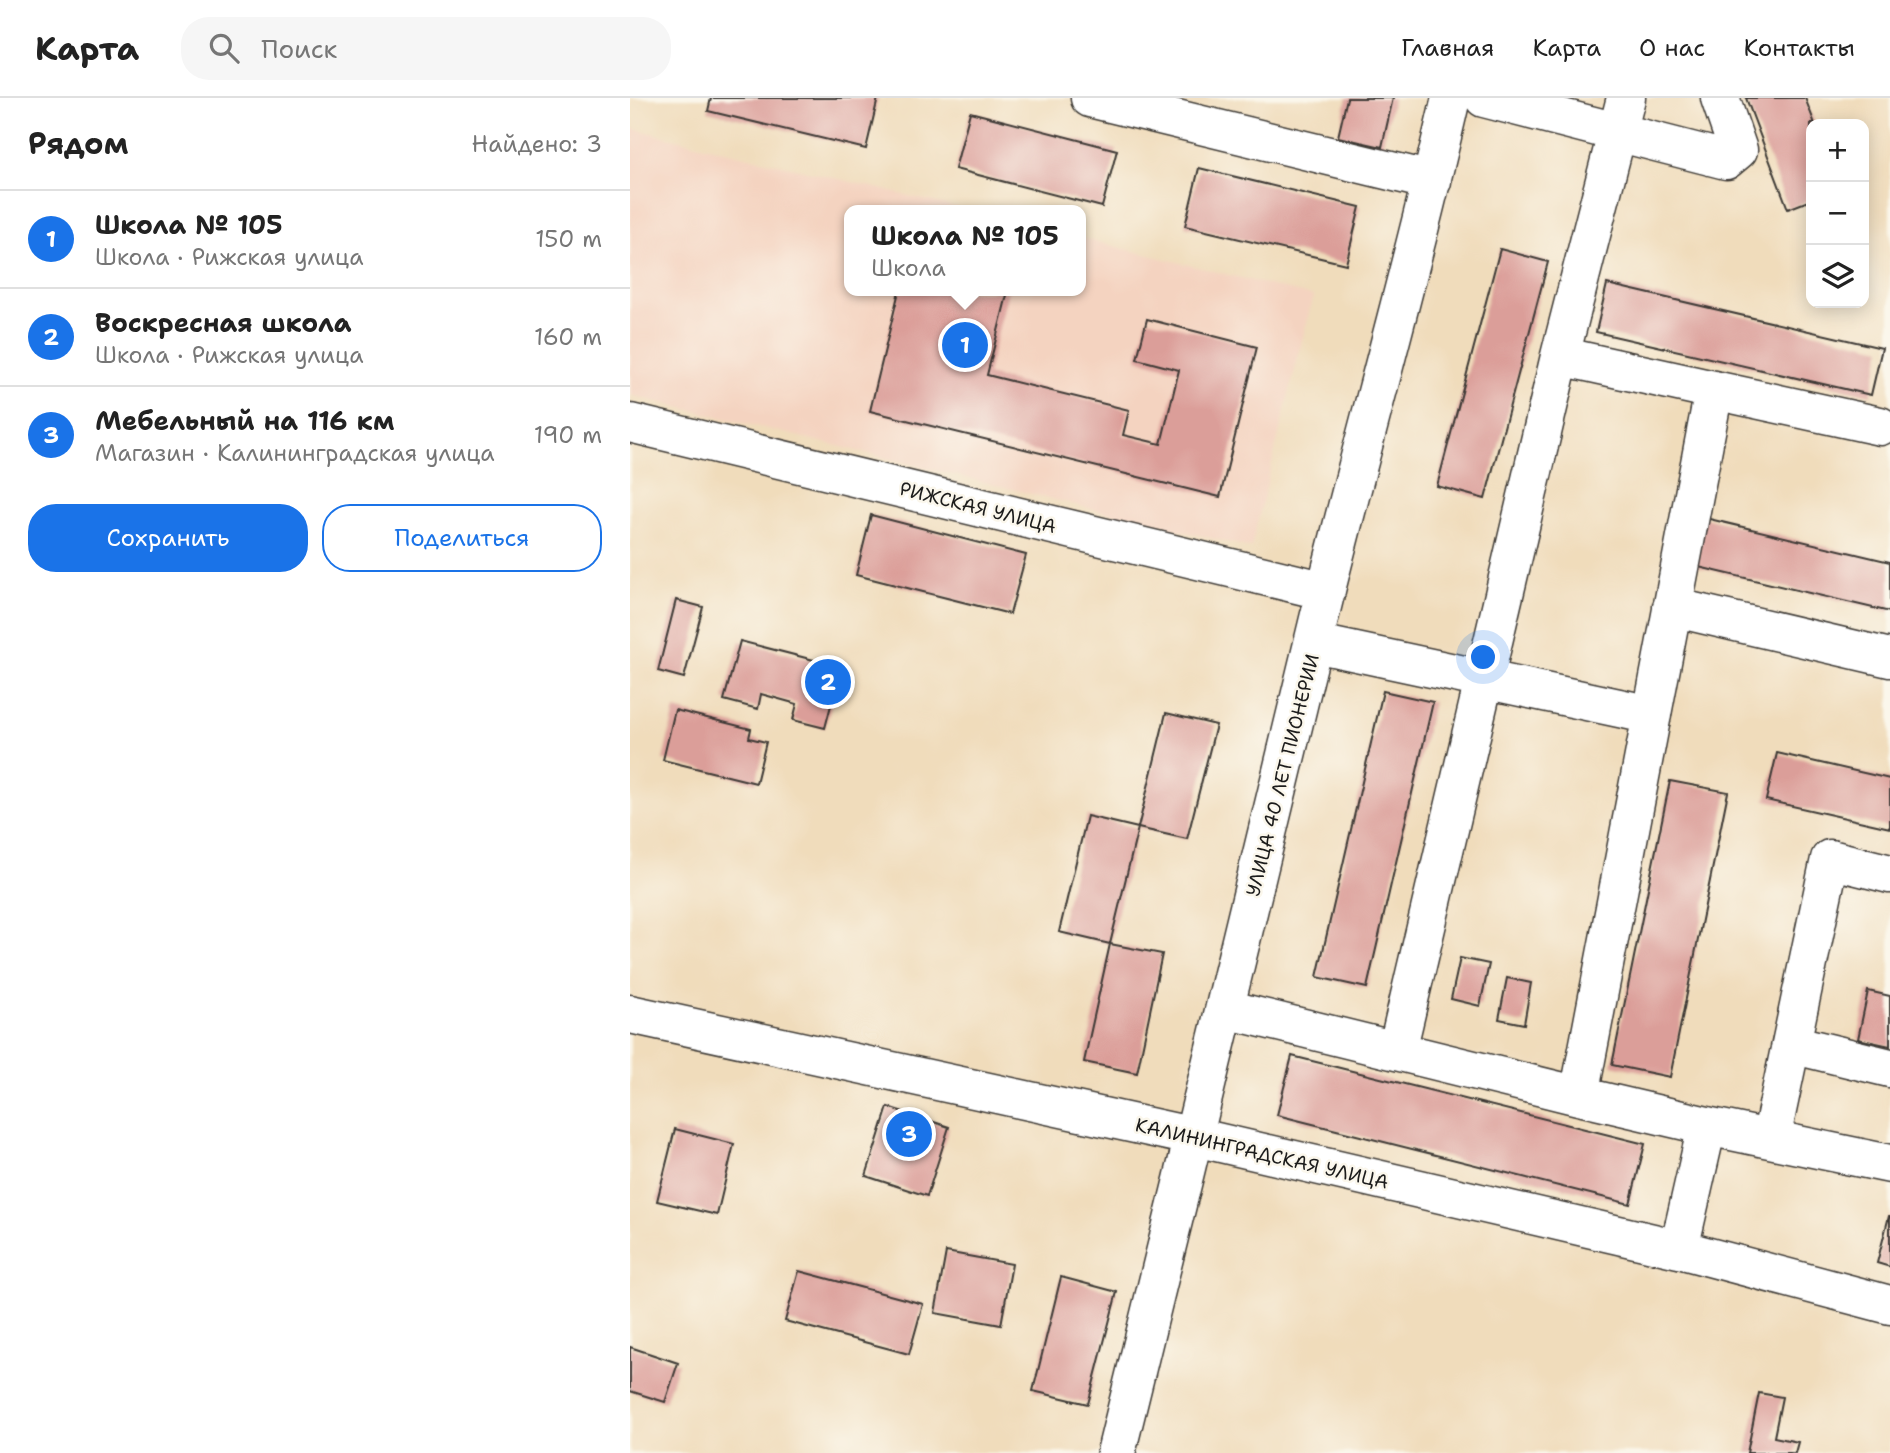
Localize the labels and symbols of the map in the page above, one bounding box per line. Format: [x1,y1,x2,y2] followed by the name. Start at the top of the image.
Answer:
[942,319,988,371] pin: 1
[897,476,1059,539] street label: РИЖСКАЯ УЛИЦА
[1466,640,1500,674] your location
[1240,651,1325,899] street label: УЛИЦА 40 ЛЕТ ПИОНЕРИИ
[805,656,851,708] pin: 2
[886,1108,932,1160] pin: 3
[1133,1112,1391,1195] street label: КАЛИНИНГРАДСКАЯ УЛИЦА

